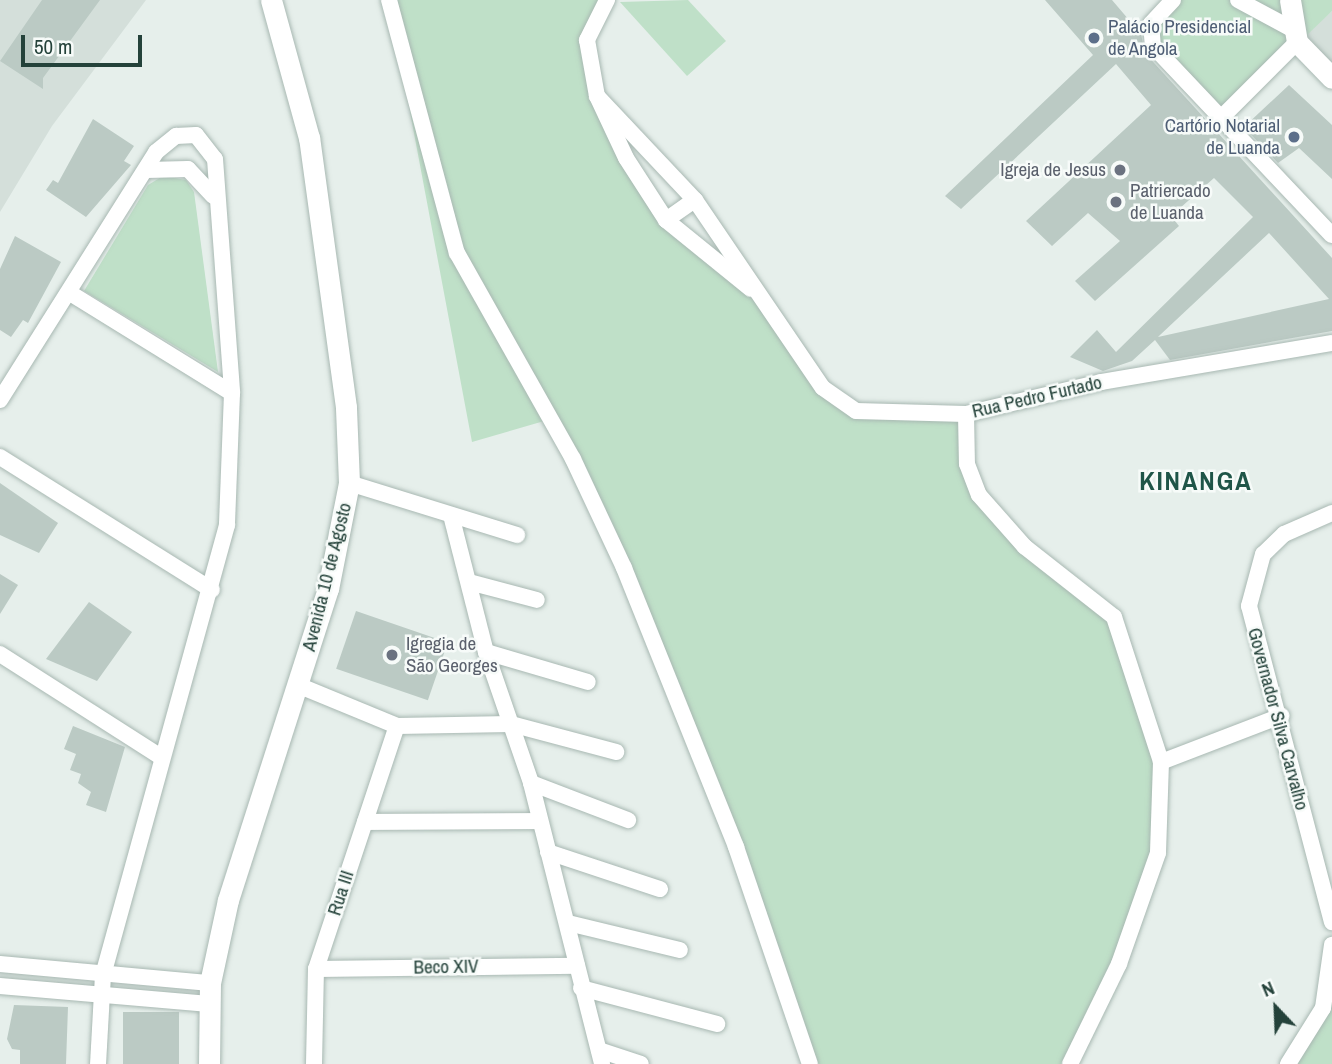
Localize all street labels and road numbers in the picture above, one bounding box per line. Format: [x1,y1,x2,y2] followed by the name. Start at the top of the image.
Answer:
[970,371,1104,423] street label: Rua Pedro Furtado
[297,500,357,654] street label: Avenida 10 de Agosto
[1243,625,1313,813] street label: Governador Silva Carvalho
[323,868,359,918] street label: Rua III
[413,955,479,979] street label: Beco XIV

